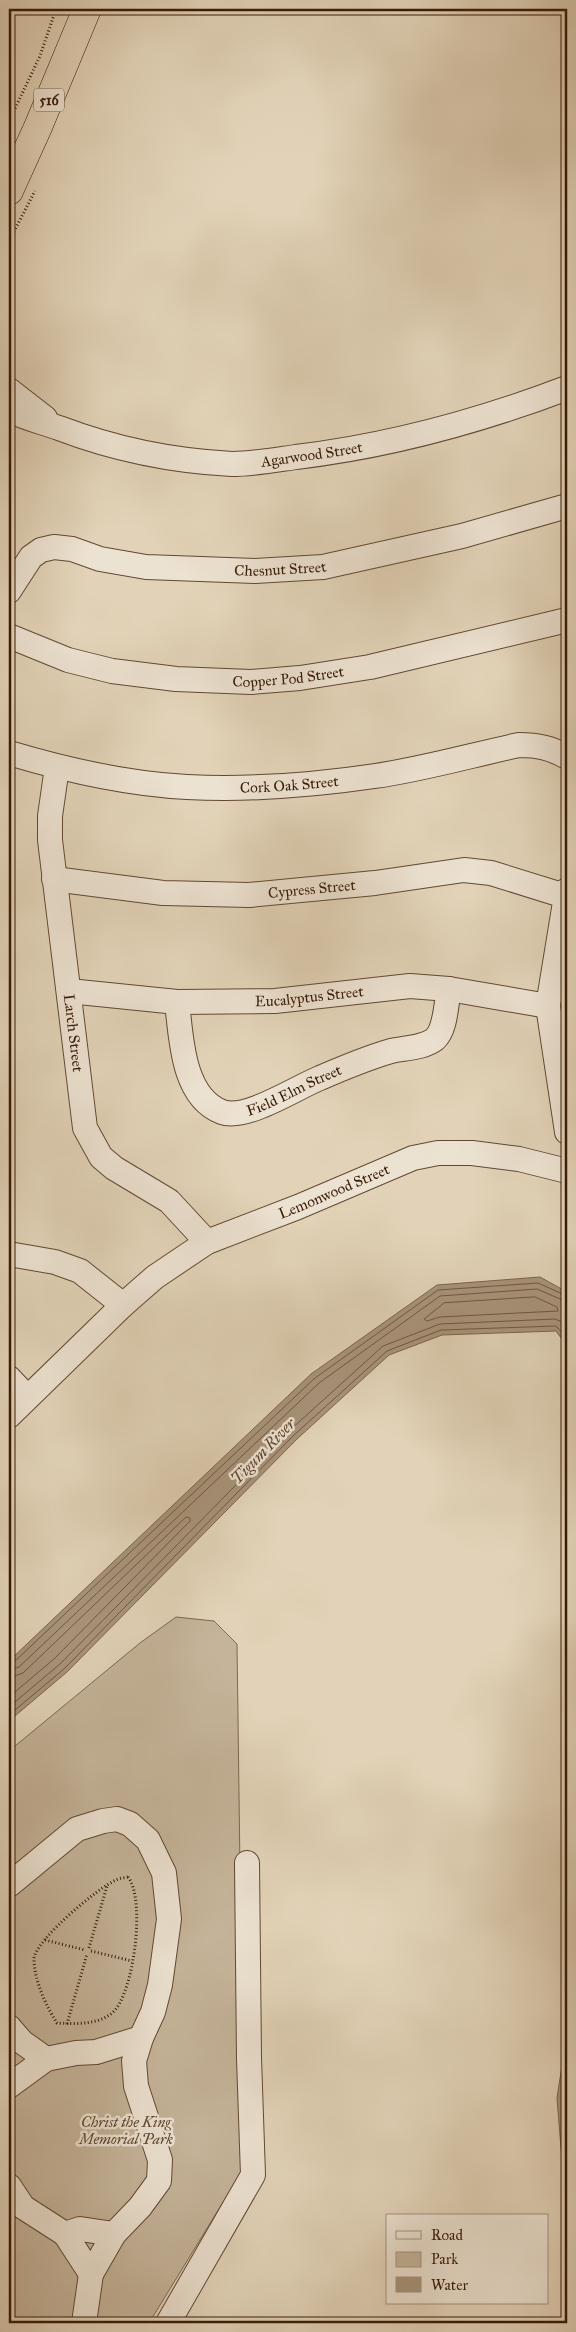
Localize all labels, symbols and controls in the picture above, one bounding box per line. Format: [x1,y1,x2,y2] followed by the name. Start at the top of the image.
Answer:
[34,88,64,112] road number: 516
[259,438,365,471] street label: Agarwood Street
[234,557,329,580] street label: Chesnut Street
[232,662,346,691] street label: Copper Pod Street
[240,772,340,797] street label: Cork Oak Street
[267,876,357,902] street label: Cypress Street
[255,982,365,1010] street label: Eucalyptus Street
[60,993,87,1074] street label: Larch Street
[244,1061,345,1120] street label: Field Elm Street
[276,1160,393,1223] street label: Lemonwood Street
[227,1413,300,1488] water label: Tigum River
[77,2113,173,2148] park label: Christ the King Memorial Park
[386,2214,548,2304] legend
[431,2226,463,2244] text: Road
[431,2250,458,2268] text: Park
[431,2276,468,2294] text: Water

